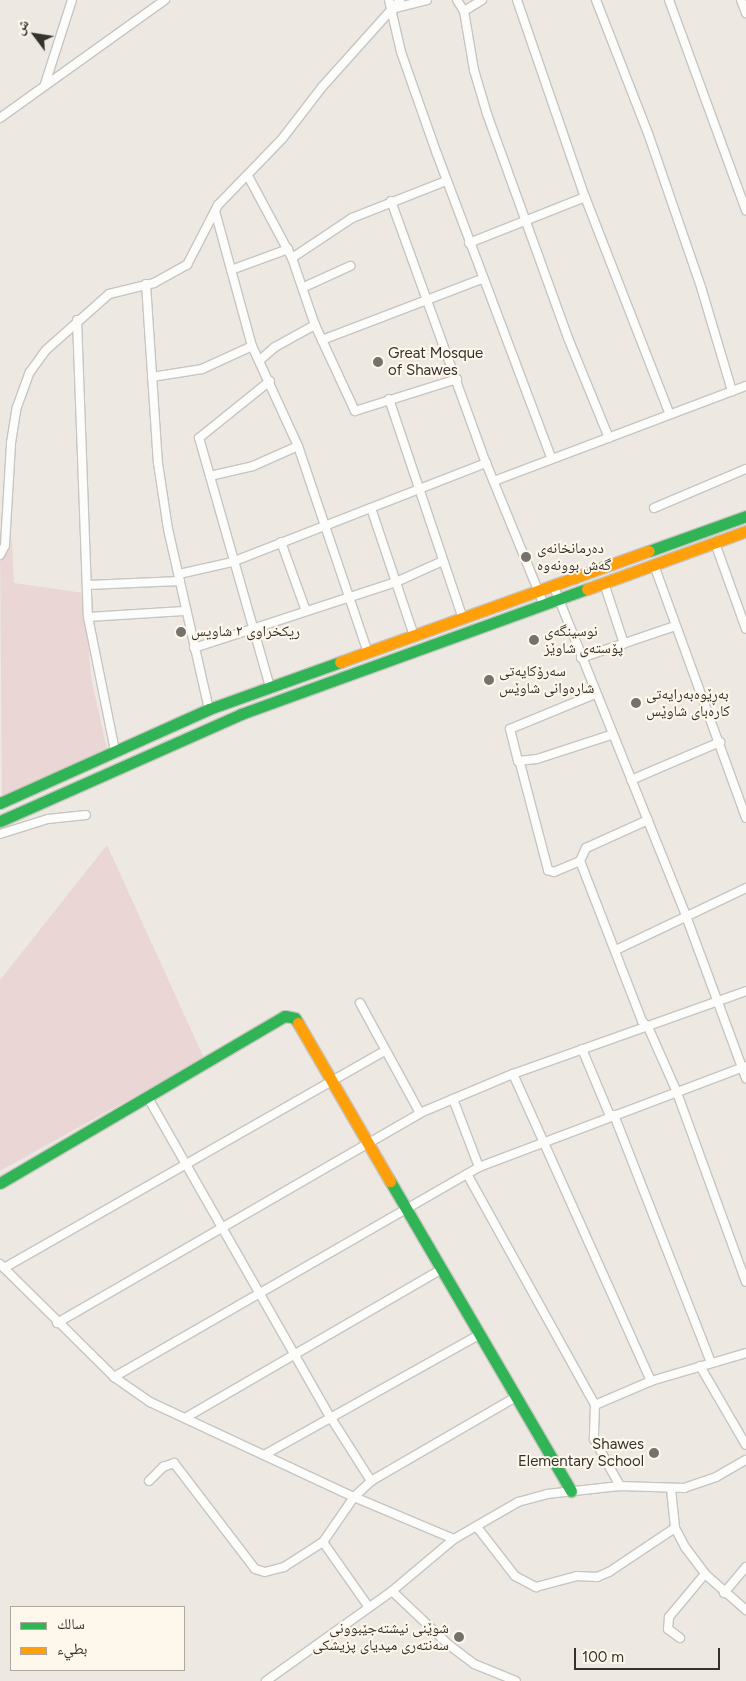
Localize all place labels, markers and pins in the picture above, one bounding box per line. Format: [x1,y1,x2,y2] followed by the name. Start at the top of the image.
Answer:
[388,344,483,379] place label: Great Mosque of Shawes
[372,356,384,368] marker: Great Mosque of Shawes
[537,539,611,574] place label: دەرمانخانەی گەش بوونەوە
[519,550,533,564] marker: دەرمانخانەی گەش بوونەوە
[544,622,623,657] place label: نوسینگەی پۆستەی شاوێز
[191,623,300,641] place label: ريكخراوى ۲ شاويس
[175,626,187,638] marker: ريكخراوى ۲ شاويس
[528,634,540,646] marker: نوسینگەی پۆستەی شاوێز
[499,662,594,697] place label: سەرۆکایەتی شارەوانی شاوێس
[483,674,495,686] marker: سەرۆکایەتی شارەوانی شاوێس
[646,685,730,720] place label: بەڕێوەبەرایەتی کارەبای شاوێس
[630,697,642,709] marker: بەڕێوەبەرایەتی کارەبای شاوێس
[518,1435,644,1470] place label: Shawes Elementary School
[648,1447,660,1459] marker: Shawes Elementary School
[313,1619,449,1654] place label: شوێنی نیشتەجێبوونی سەنتەری میدیای پزیشکی
[453,1631,465,1643] marker: شوێنی نیشتەجێبوونی سەنتەری میدیای پزیشکی

